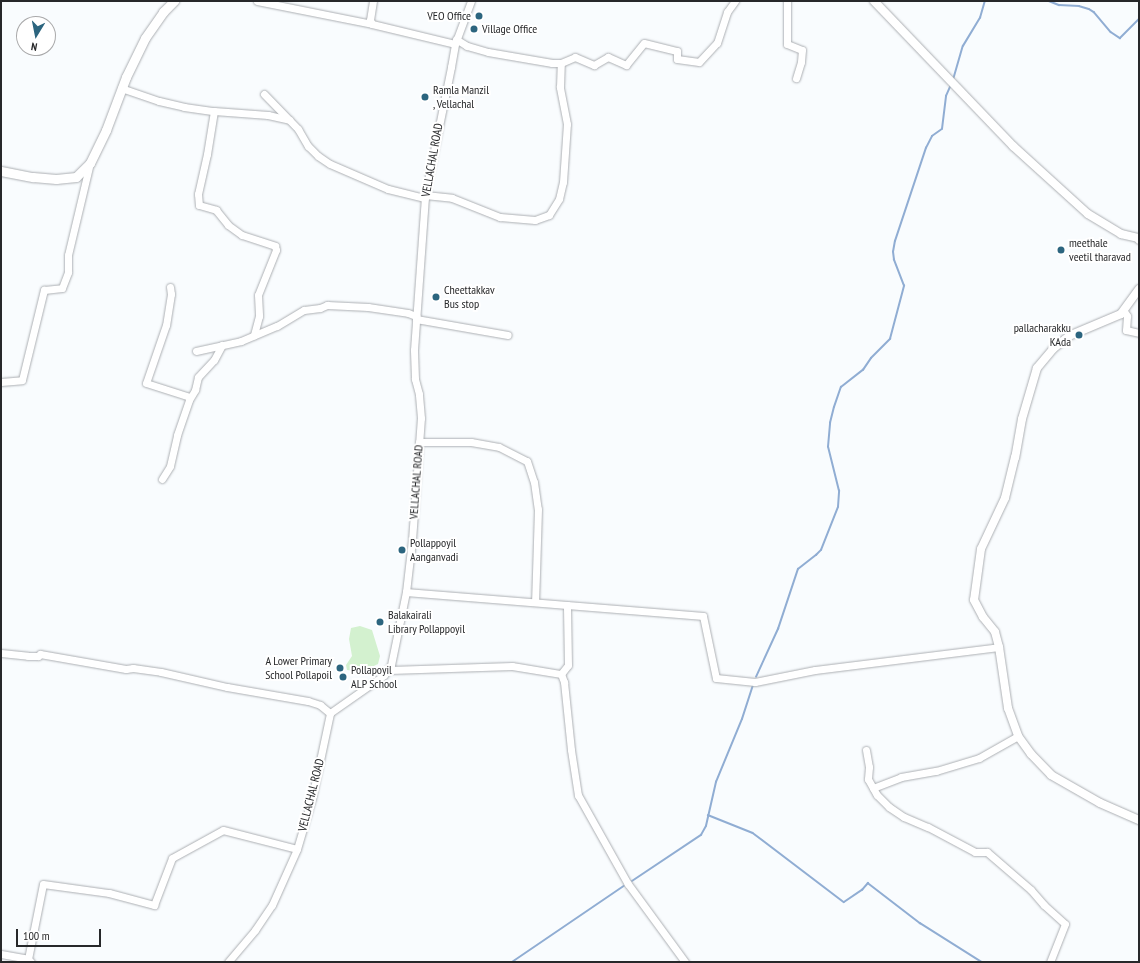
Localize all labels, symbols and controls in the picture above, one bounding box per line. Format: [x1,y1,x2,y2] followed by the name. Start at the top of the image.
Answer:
[427,9,471,23] place label: VEO Office
[474,11,484,21] marker: VEO Office
[16,16,56,56] north arrow
[482,22,537,36] place label: Village Office
[469,24,479,34] marker: Village Office
[30,39,38,54] text: N
[433,83,489,111] place label: Ramla Manzil , Vellachal
[420,92,430,102] marker: Ramla Manzil , Vellachal
[418,122,446,198] street label: VELLACHAL ROAD
[1069,236,1131,264] place label: meethale veetil tharavad
[1056,245,1066,255] marker: meethale veetil tharavad
[444,283,495,311] place label: Cheettakkav Bus stop
[431,292,441,302] marker: Cheettakkav Bus stop
[1014,321,1071,349] place label: pallacharakku KAda
[1074,330,1084,340] marker: pallacharakku KAda
[406,444,426,520] street label: VELLACHAL ROAD
[410,536,458,564] place label: Pollappoyil Aanganvadi
[397,545,407,555] marker: Pollappoyil Aanganvadi
[388,608,465,636] place label: Balakairali Library Pollappoyil
[375,617,385,627] marker: Balakairali Library Pollappoyil
[265,654,332,682] place label: A Lower Primary School Pollapoil
[335,663,345,673] marker: A Lower Primary School Pollapoil
[351,663,397,691] place label: Pollapoyil ALP School
[338,672,348,682] marker: Pollapoyil ALP School
[295,757,327,833] street label: VELLACHAL ROAD
[18,921,103,947] scale bar
[23,928,50,943] text: 100 m

